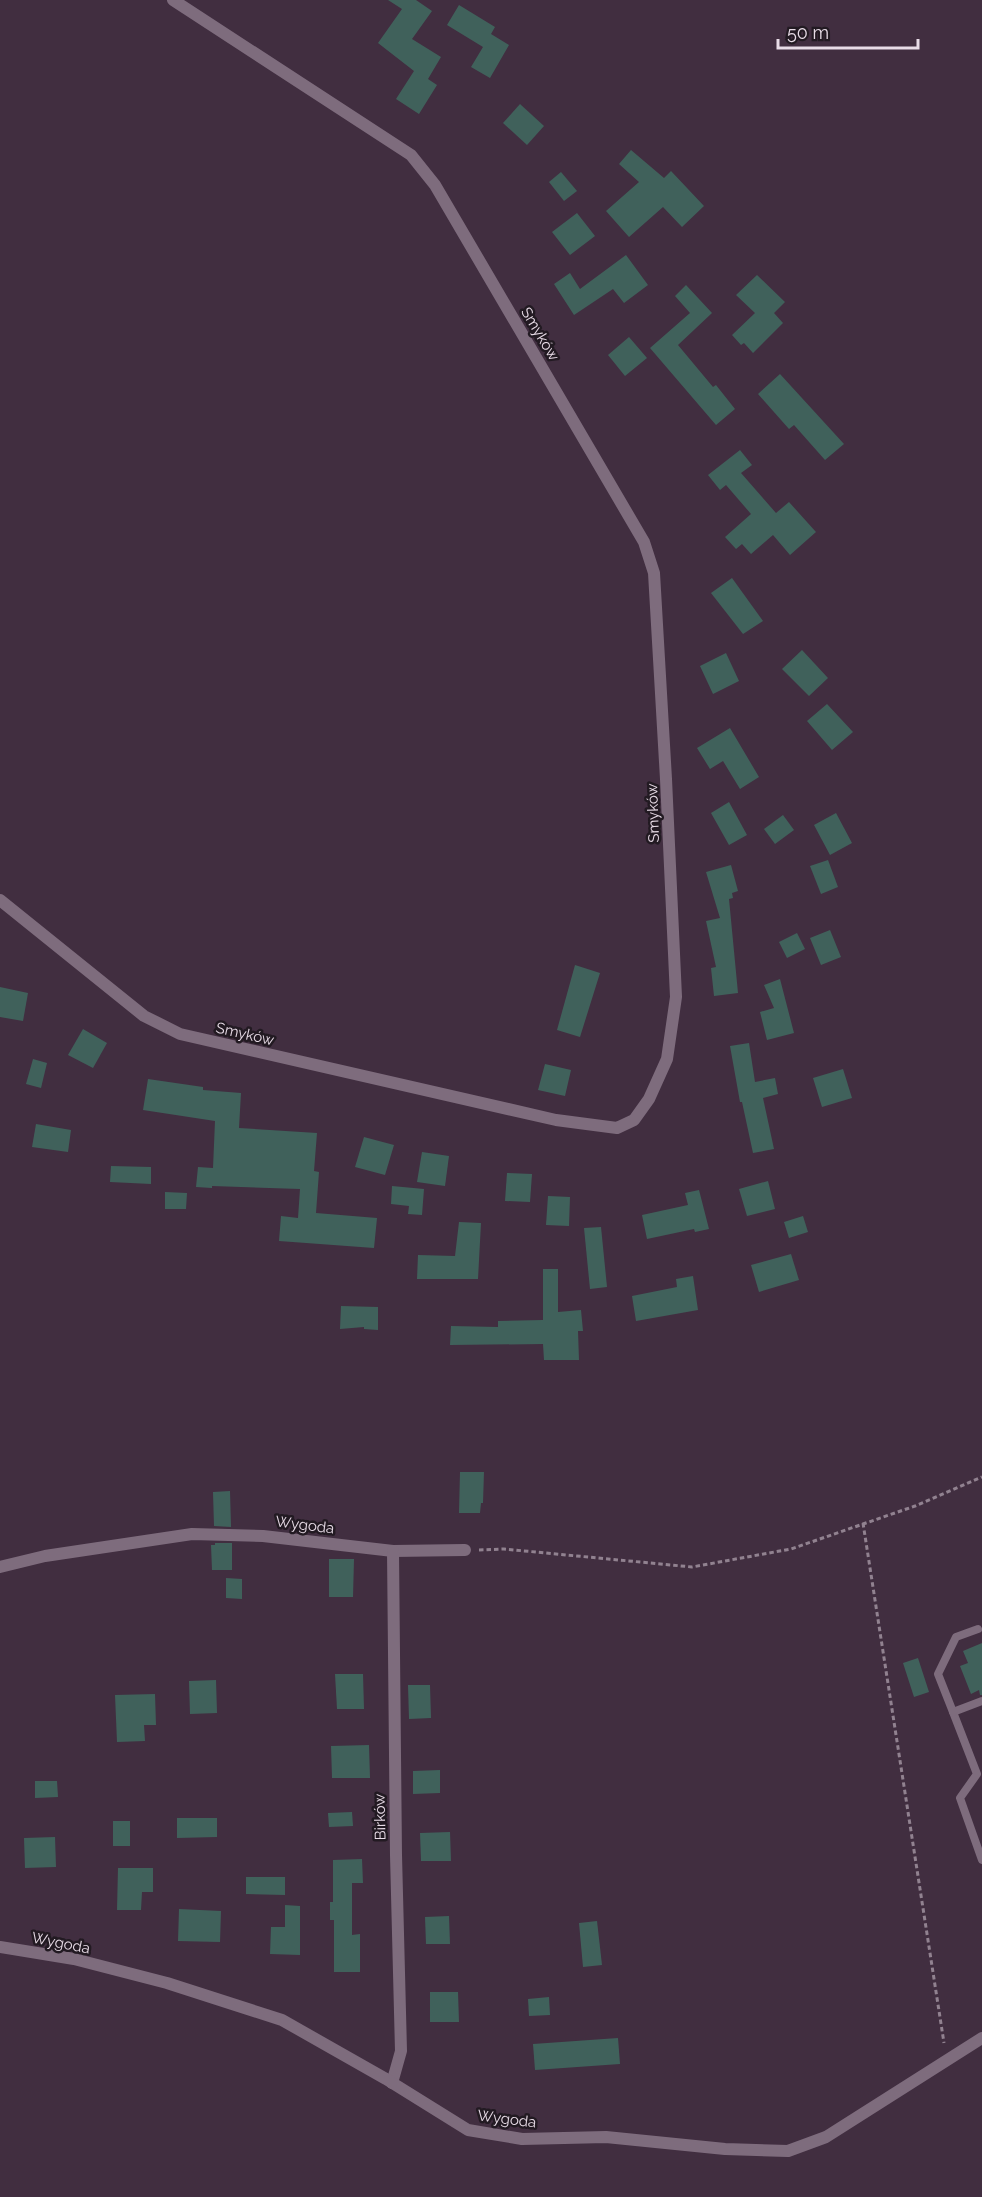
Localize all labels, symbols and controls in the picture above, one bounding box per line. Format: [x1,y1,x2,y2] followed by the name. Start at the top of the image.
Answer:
[778,12,918,50] scale bar
[787,22,829,43] text: 50 m
[517,304,563,364] street label: Smyków
[643,783,663,843] street label: Smyków
[214,1019,276,1049] street label: Smyków
[275,1512,335,1538] street label: Wygoda
[371,1793,389,1841] street label: Birków
[30,1929,92,1957] street label: Wygoda
[477,2106,537,2132] street label: Wygoda

